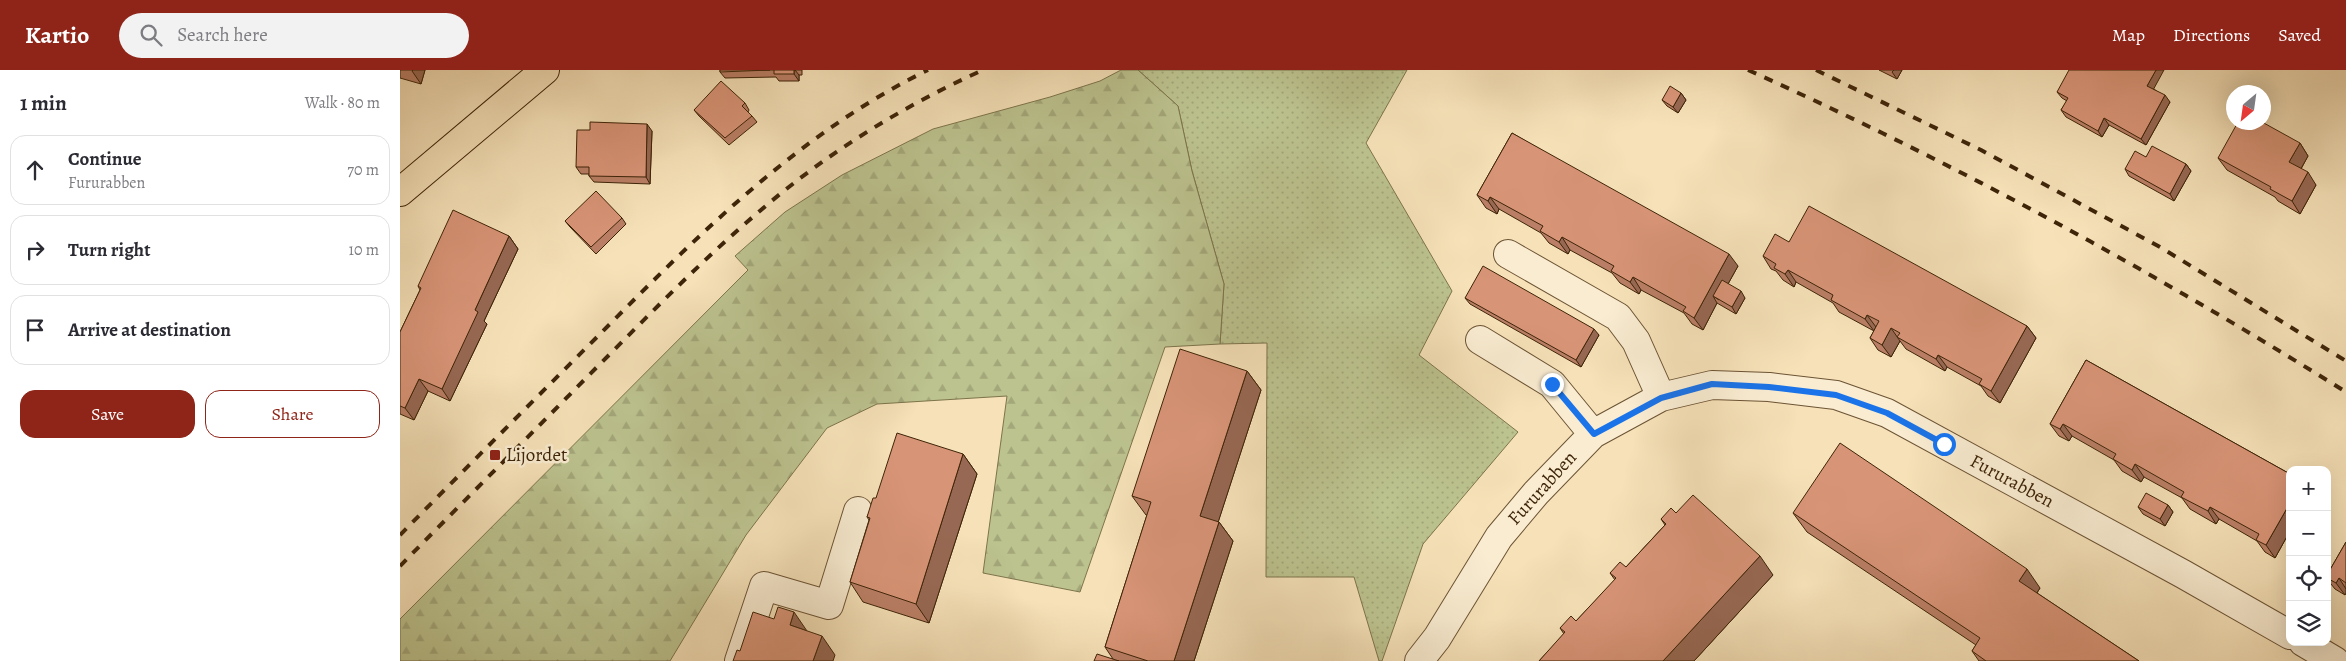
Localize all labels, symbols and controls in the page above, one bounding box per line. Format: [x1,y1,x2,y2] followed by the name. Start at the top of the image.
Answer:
[119,13,469,58] search box
[25,19,89,51] text: Kartio
[137,21,165,49] icon: search
[177,22,268,48] text: Search here
[2112,23,2145,47] text: Map
[2173,23,2250,47] text: Directions
[2278,23,2321,47] text: Saved
[2226,85,2271,130] north arrow
[20,89,67,117] text: 1 min
[305,92,380,114] text: Walk · 80 m
[68,146,142,172] text: Continue
[21,156,49,184] icon: ahead
[347,159,379,181] text: 70 m
[68,172,145,194] text: Fururabben
[21,236,49,264] icon: right
[68,237,150,263] text: Turn right
[349,239,379,261] text: 10 m
[21,316,49,344] icon: arrive
[68,317,231,343] text: Arrive at destination
[1541,373,1564,396] route end
[20,390,195,438] button: Save
[205,390,380,438] button: Share
[1933,433,1956,456] route start
[506,442,567,468] place label: Lijordet
[1502,445,1582,531] street label: Fururabben
[488,448,502,462] marker: Lijordet
[1965,448,2059,514] street label: Fururabben
[2286,466,2331,646] map controls
[2286,466,2331,511] button: +
[2286,511,2331,556] button: −
[2286,556,2331,601] button: locate
[2286,601,2331,646] button: layers

